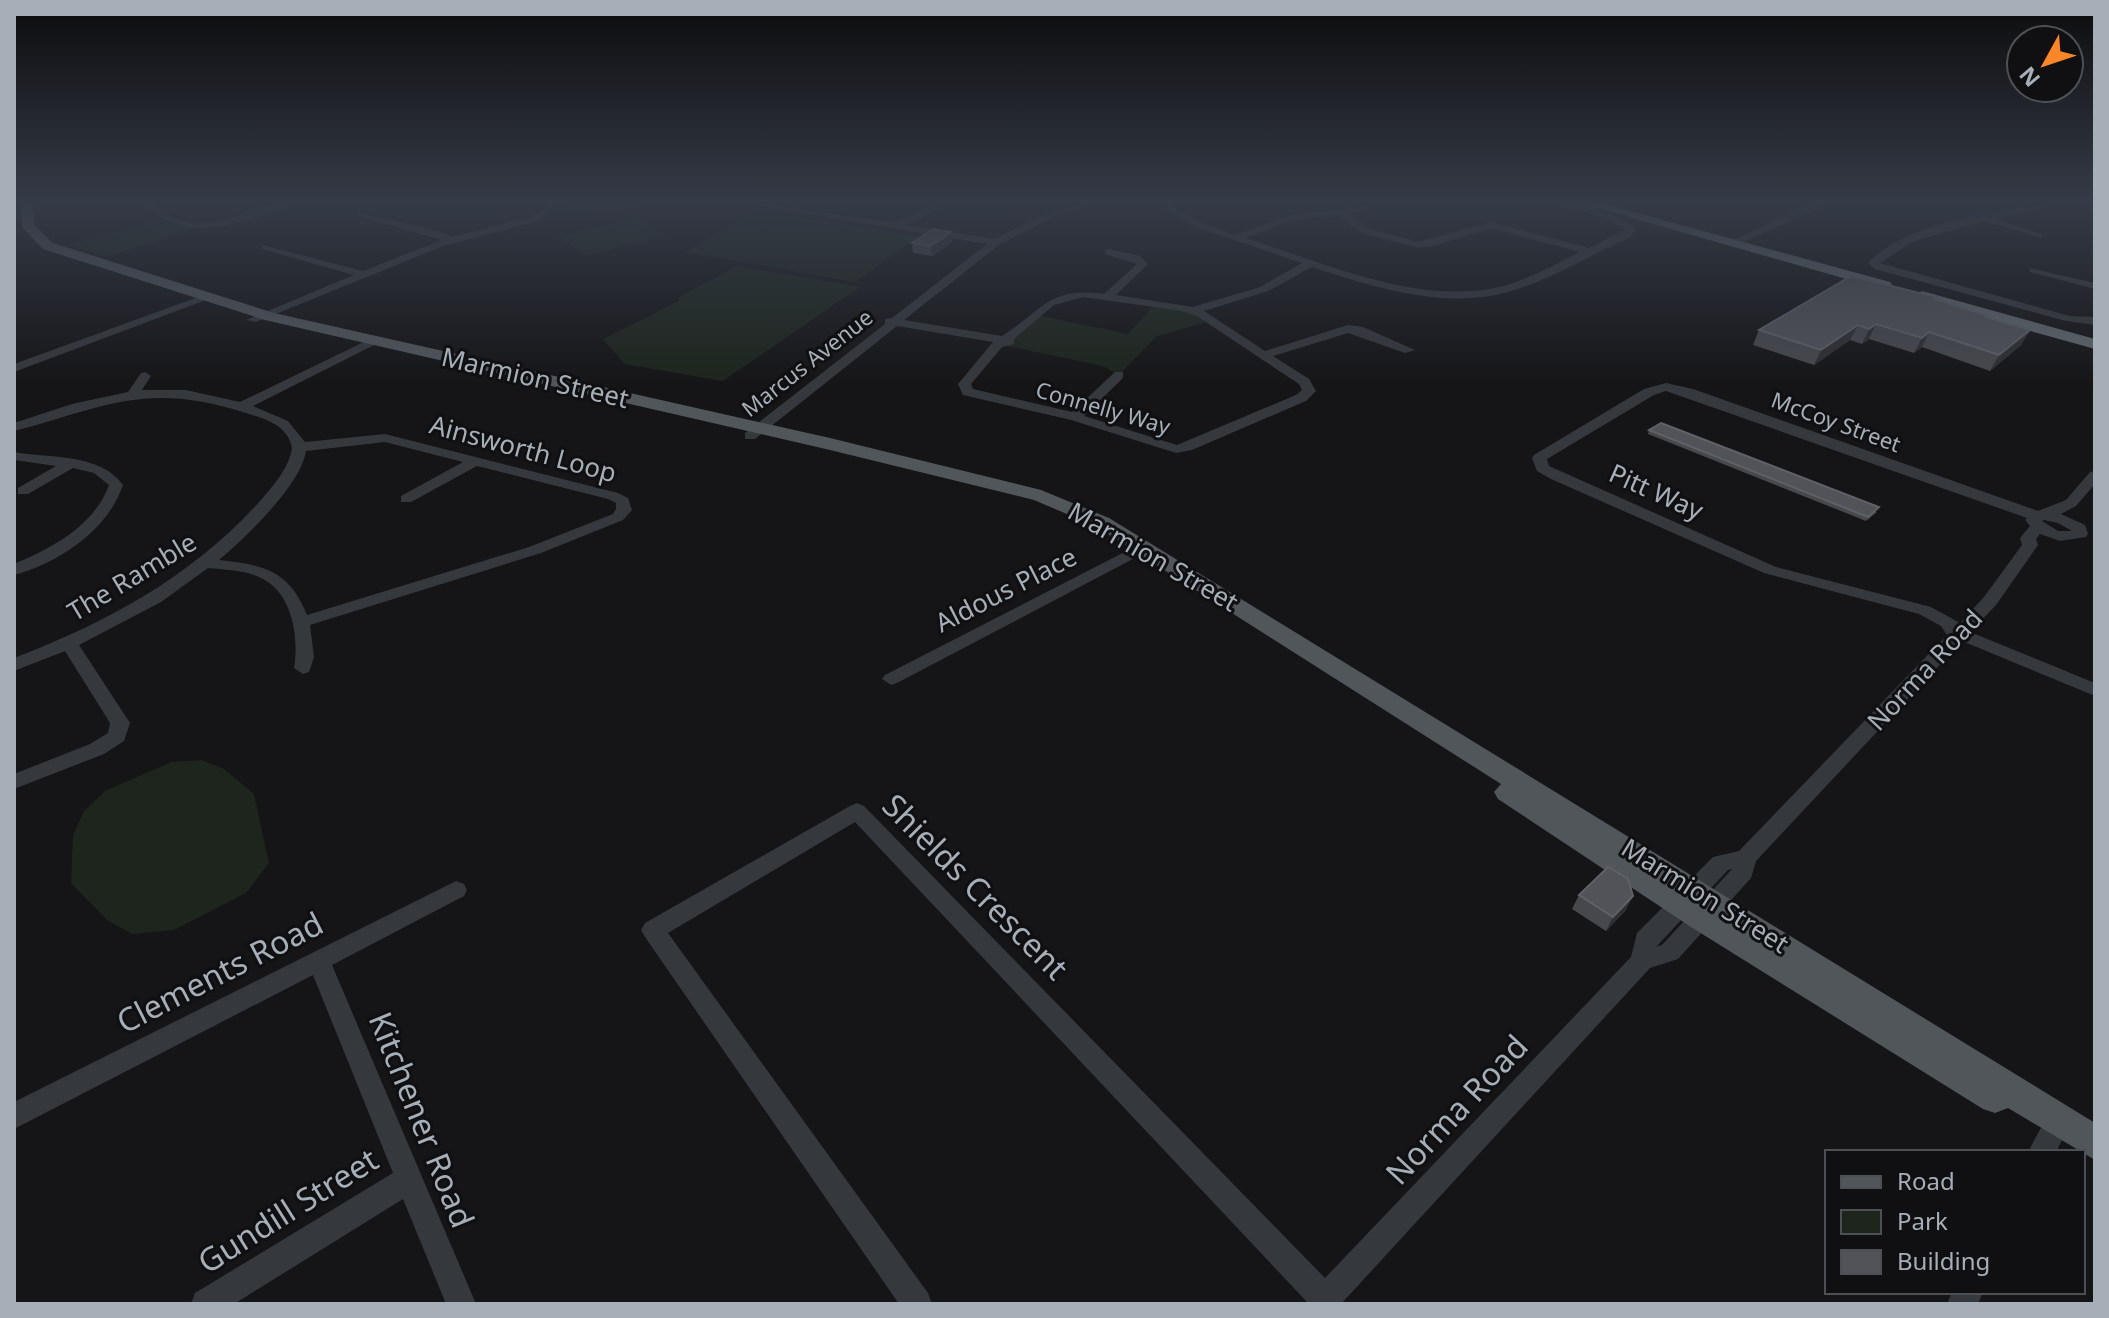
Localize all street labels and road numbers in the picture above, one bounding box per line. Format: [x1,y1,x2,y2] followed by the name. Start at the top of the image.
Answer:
[735,302,878,423] street label: Marcus Avenue
[438,338,632,416] street label: Marmion Street
[1032,374,1175,441] street label: Connelly Way
[1767,384,1905,458] street label: McCoy Street
[426,406,621,490] street label: Ainsworth Loop
[1604,454,1710,528] street label: Pitt Way
[1062,493,1245,619] street label: Marmion Street
[60,524,203,629] street label: The Ramble
[929,538,1083,640] street label: Aldous Place
[1858,601,1990,738] street label: Norma Road
[874,784,1078,988] street label: Shields Crescent
[1615,829,1796,961] street label: Marmion Street
[109,901,330,1042] street label: Clements Road
[360,1005,485,1234] street label: Kitchener Road
[1375,1025,1536,1193] street label: Norma Road
[189,1137,386,1282] street label: Gundill Street

